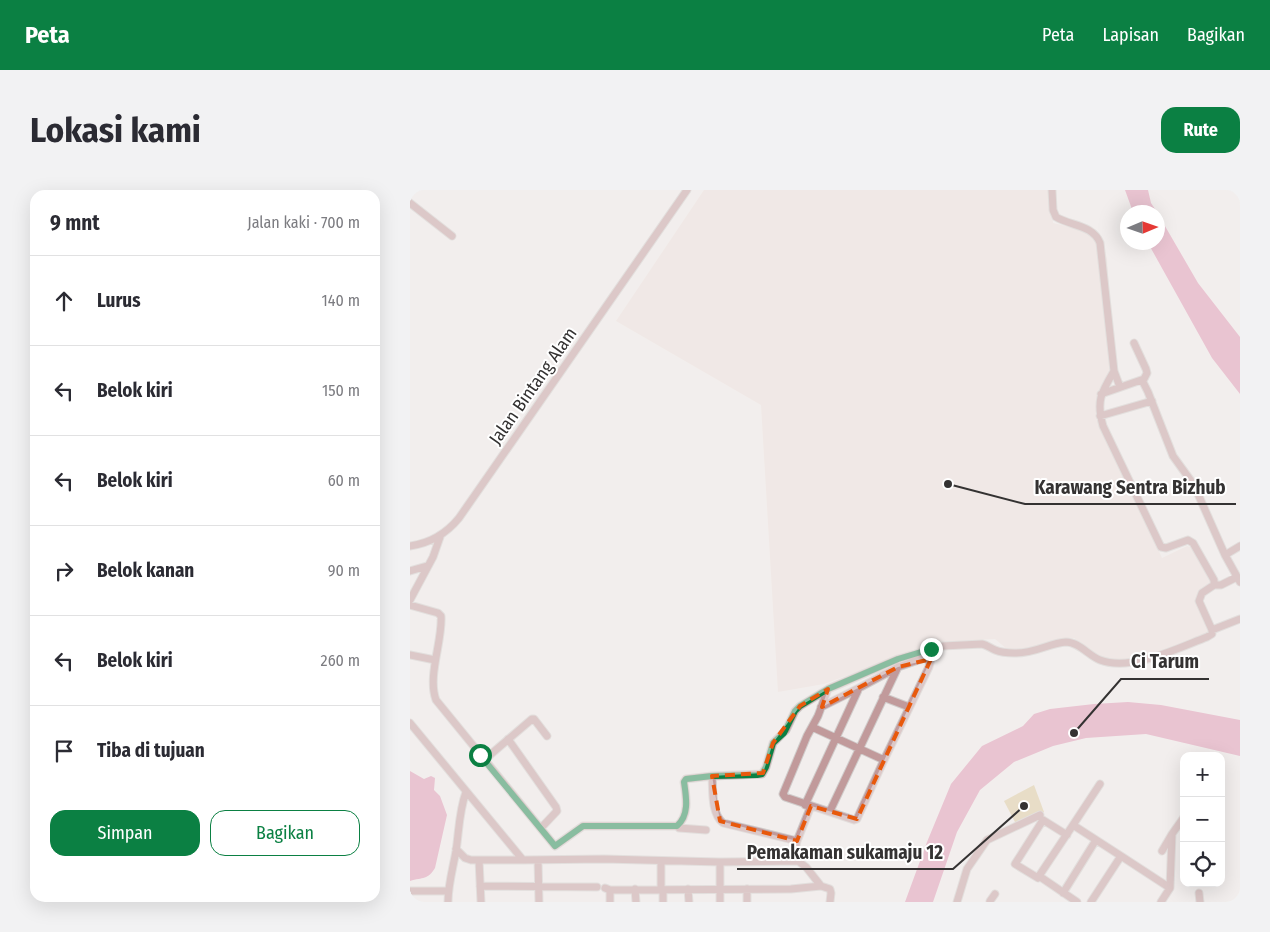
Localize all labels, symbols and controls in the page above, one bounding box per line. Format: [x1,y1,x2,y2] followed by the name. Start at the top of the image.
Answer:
[25,21,70,49] text: Peta
[1042,24,1074,46] text: Peta
[1102,24,1159,46] text: Lapisan
[1187,24,1245,46] text: Bagikan
[1161,107,1240,153] button: Rute
[30,109,201,151] text: Lokasi kami
[1120,205,1165,250] north arrow
[50,210,100,236] text: 9 mnt
[247,213,360,232] text: Jalan kaki · 700 m
[50,287,78,315] icon: ahead
[97,289,141,312] text: Lurus
[322,291,360,310] text: 140 m
[484,323,582,449] street label: Jalan Bintang Alam
[50,377,78,405] icon: left
[97,379,173,402] text: Belok kiri
[322,381,360,400] text: 150 m
[50,467,78,495] icon: left
[97,469,173,492] text: Belok kiri
[1025,470,1236,504] callout: Karawang Sentra Bizhub
[328,471,360,490] text: 60 m
[1034,476,1226,499] text: Karawang Sentra Bizhub
[50,557,78,585] icon: right
[97,559,194,582] text: Belok kanan
[328,561,360,580] text: 90 m
[920,638,943,661] route end
[1121,645,1209,679] callout: Ci Tarum
[50,647,78,675] icon: left
[97,649,173,672] text: Belok kiri
[1131,650,1199,673] text: Ci Tarum
[321,651,360,670] text: 260 m
[50,737,78,765] icon: arrive
[97,739,205,762] text: Tiba di tujuan
[469,744,492,767] route start
[1180,752,1225,887] map controls
[1180,752,1225,797] button: +
[1180,797,1225,842] button: −
[50,810,200,856] button: Simpan
[210,810,360,856] button: Bagikan
[737,835,953,869] callout: Pemakaman sukamaju 12
[747,841,943,864] text: Pemakaman sukamaju 12
[1180,842,1225,887] button: locate

